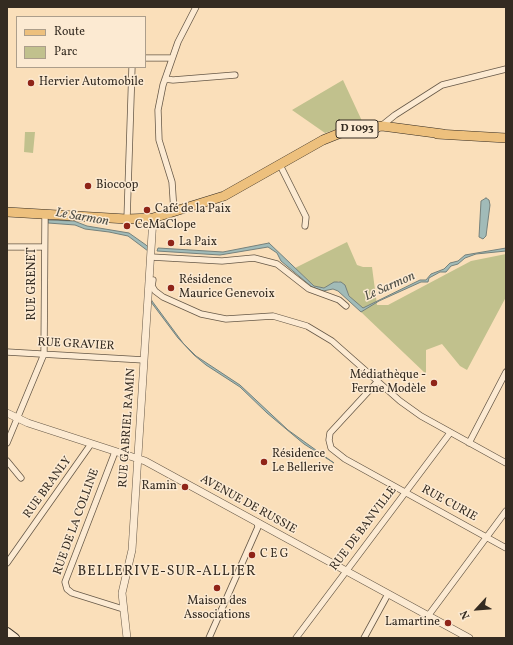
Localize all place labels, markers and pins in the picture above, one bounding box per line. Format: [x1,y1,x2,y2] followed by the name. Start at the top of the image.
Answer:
[39,76,144,90] place label: Hervier Automobile
[26,78,36,88] marker: Hervier Automobile
[96,179,138,193] place label: Biocoop
[83,181,93,191] marker: Biocoop
[155,203,231,217] place label: Café de la Paix
[142,205,152,215] marker: Café de la Paix
[135,219,196,233] place label: CeMaClope
[122,221,132,231] marker: CeMaClope
[179,236,217,250] place label: La Paix
[166,238,176,248] marker: La Paix
[179,274,275,302] place label: Résidence Maurice Genevoix
[166,283,176,293] marker: Résidence Maurice Genevoix
[350,369,426,397] place label: Médiathèque - Ferme Modèle
[429,378,439,388] marker: Médiathèque - Ferme Modèle
[272,448,333,476] place label: Résidence Le Bellerive
[259,457,269,467] marker: Résidence Le Bellerive
[141,480,177,494] place label: Ramin
[180,482,190,492] marker: Ramin
[260,548,289,562] place label: C E G
[247,550,257,560] marker: C E G
[212,583,222,593] marker: Maison des Associations
[184,595,250,623] place label: Maison des Associations
[385,616,440,630] place label: Lamartine
[443,618,453,628] marker: Lamartine

